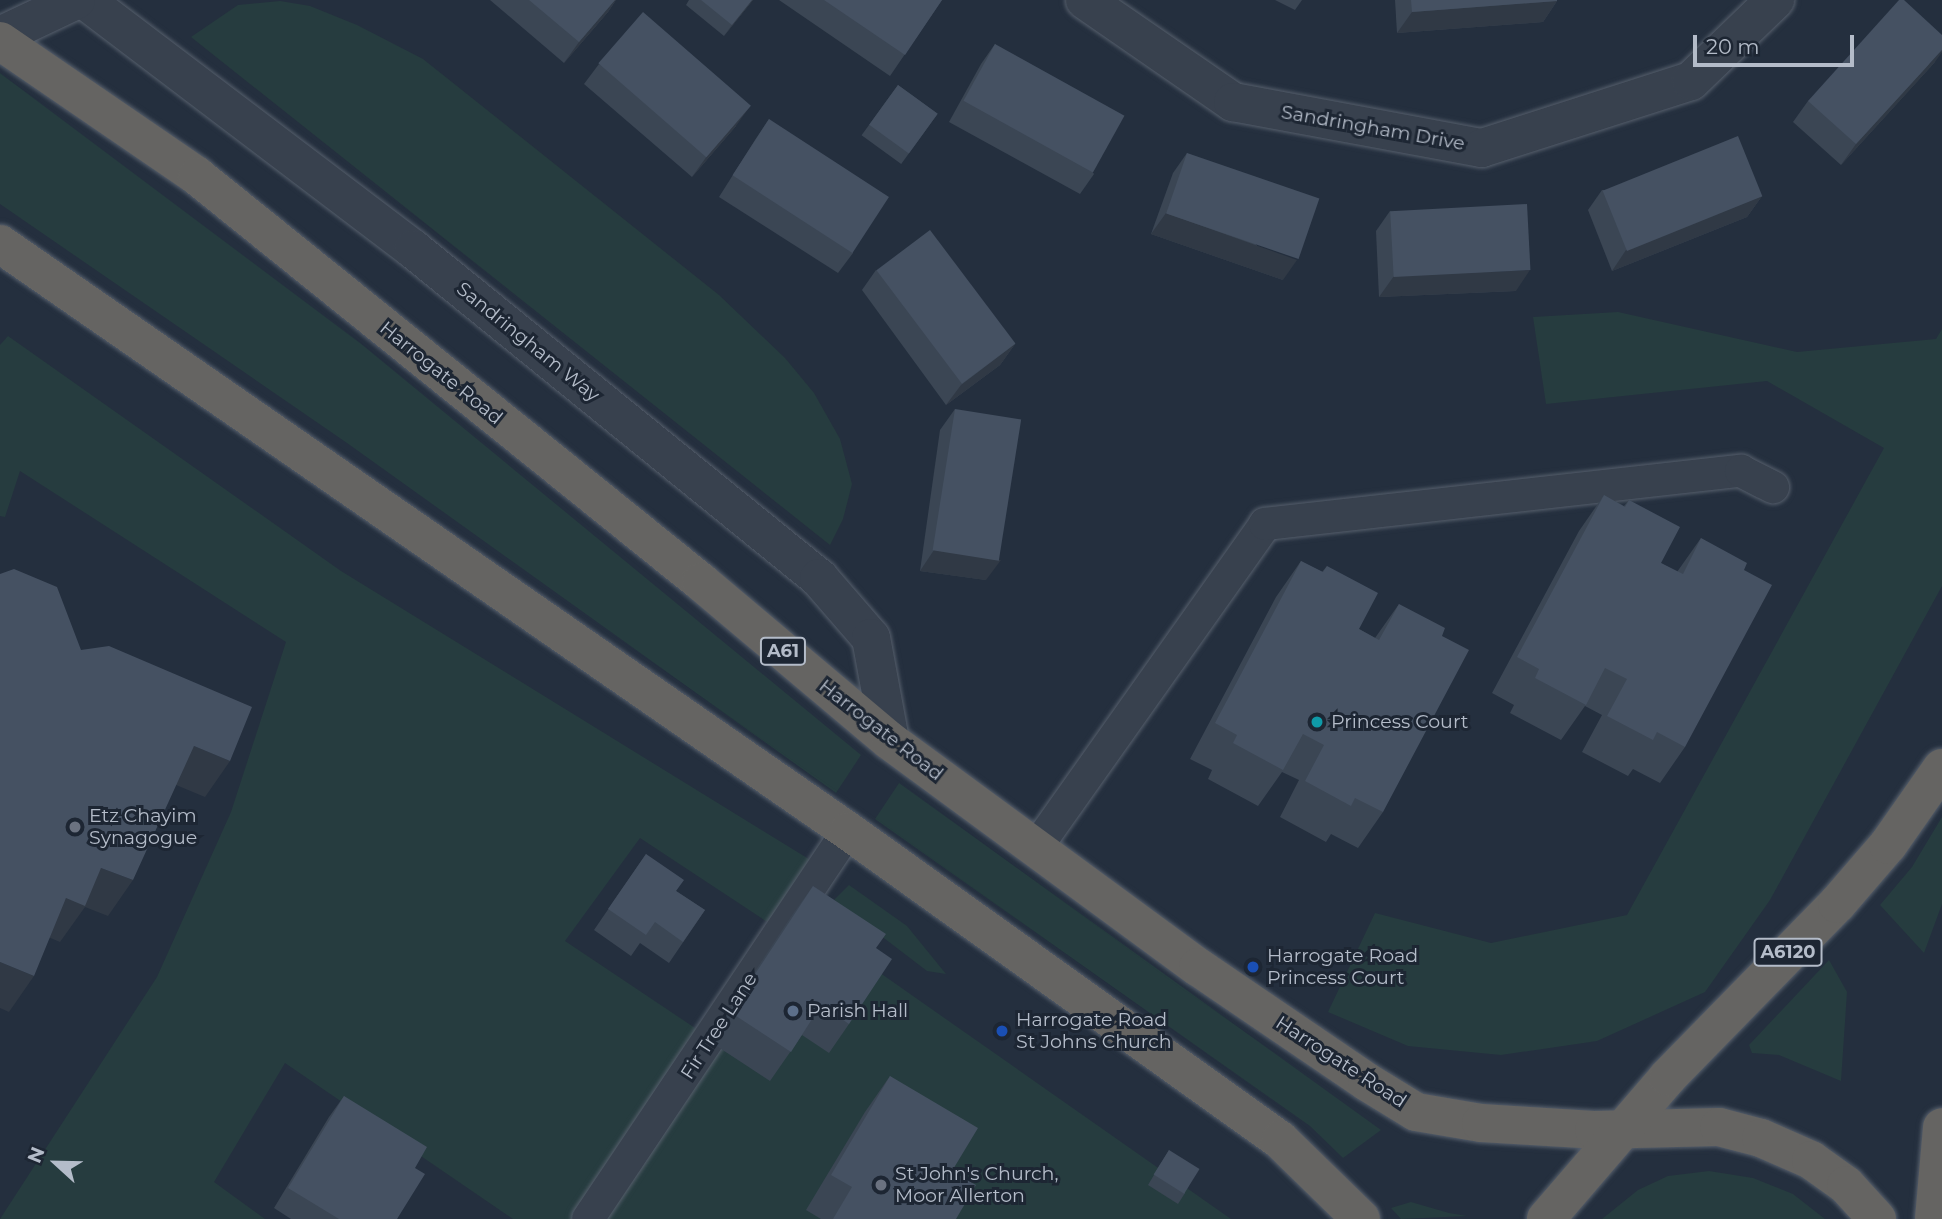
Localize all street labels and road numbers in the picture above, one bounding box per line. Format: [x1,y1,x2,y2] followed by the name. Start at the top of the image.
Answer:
[1279,101,1467,155] street label: Sandringham Drive
[452,277,604,407] street label: Sandringham Way
[375,317,507,429] street label: Harrogate Road
[758,636,808,666] road number: A61
[814,674,948,786] street label: Harrogate Road
[1753,937,1823,967] road number: A6120
[676,968,762,1084] street label: Fir Tree Lane
[1271,1011,1411,1113] street label: Harrogate Road

